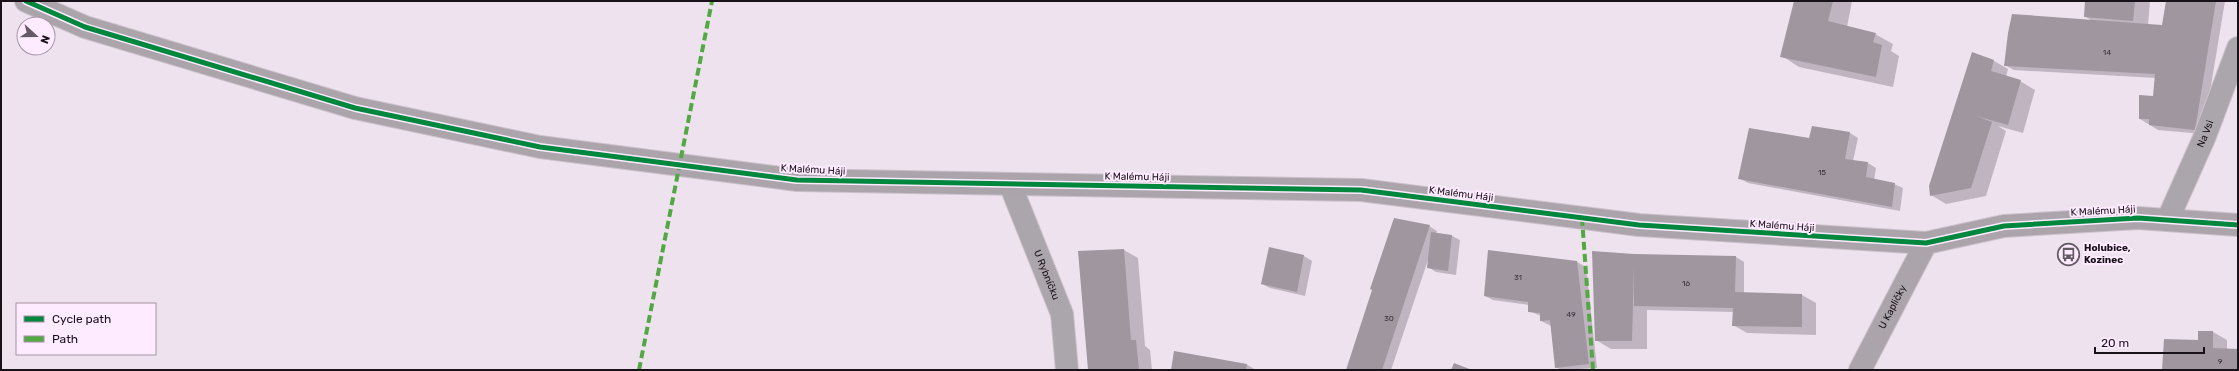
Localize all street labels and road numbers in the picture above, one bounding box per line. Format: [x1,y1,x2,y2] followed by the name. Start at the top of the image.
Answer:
[2195,119,2216,149] street label: Na Vsi
[780,162,846,178] street label: K Malému Háji
[1104,170,1170,184] street label: K Malému Háji
[1428,184,1494,204] street label: K Malému Háji
[2070,203,2136,219] street label: K Malému Háji
[1749,218,1815,234] street label: K Malému Háji
[1031,248,1062,302] street label: U Rybníčku
[1876,283,1909,331] street label: U Kapličky

